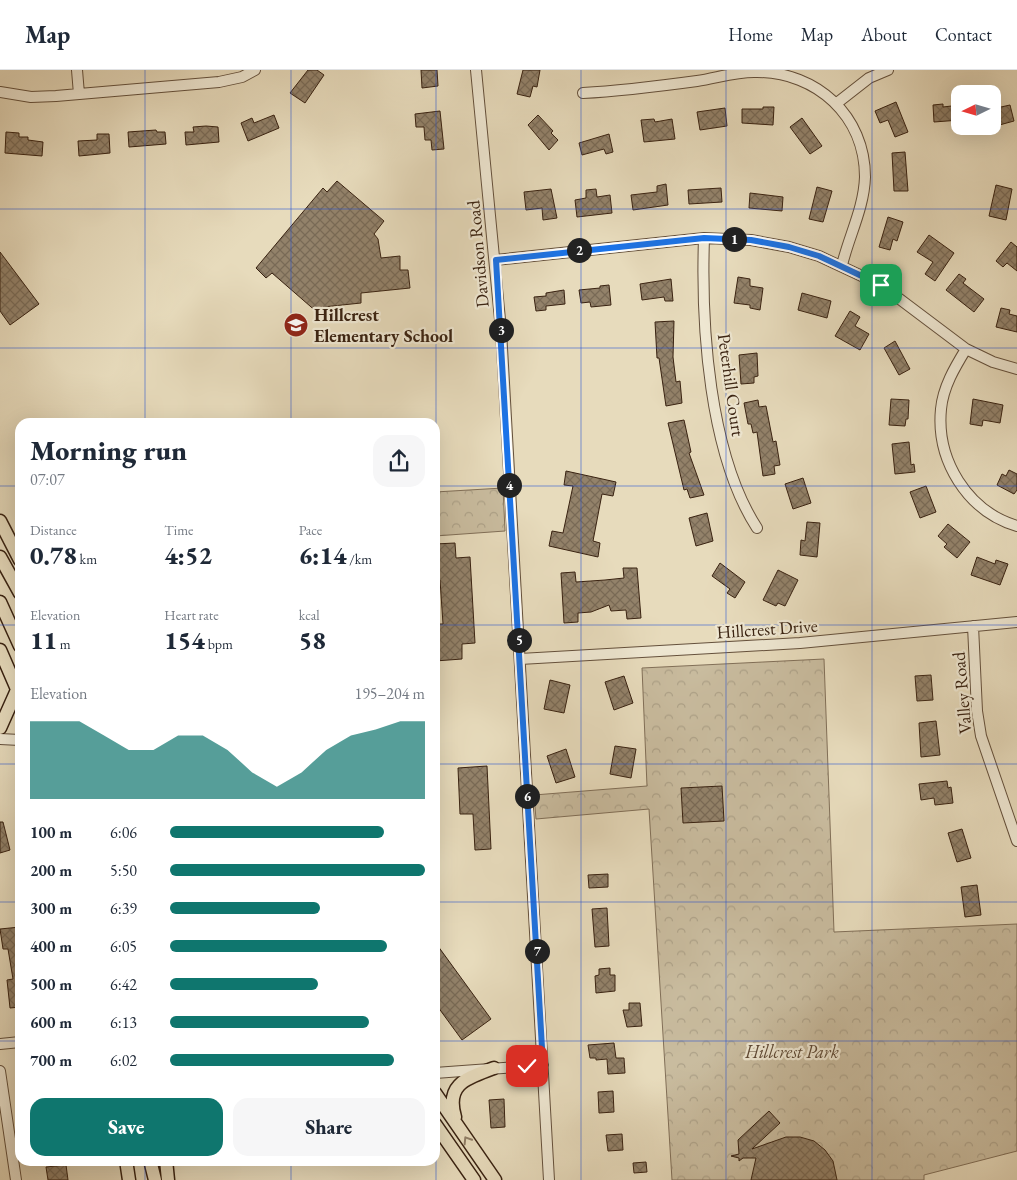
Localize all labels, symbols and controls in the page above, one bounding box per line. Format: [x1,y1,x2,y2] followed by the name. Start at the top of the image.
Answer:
[25,19,70,50] text: Map
[728,23,773,46] text: Home
[801,23,833,46] text: Map
[861,23,907,46] text: About
[935,23,992,46] text: Contact
[951,85,1001,135] north arrow
[951,85,1001,135] map controls
[461,199,494,308] street label: Davidson Road
[722,226,746,252] pin: 1
[731,230,738,248] text: 1
[566,238,592,262] pin: 2
[576,241,583,259] text: 2
[860,264,902,306] pin
[867,271,895,299] icon: arrive
[314,303,453,347] place label: Hillcrest Elementary School
[283,312,309,338] school or university icon: Hillcrest Elementary School
[488,318,514,342] pin: 3
[498,321,505,339] text: 3
[713,332,750,438] street label: Peterhill Court
[30,432,187,468] text: Morning run
[373,435,425,487] button: share
[30,469,65,490] text: 07:07
[496,472,522,498] pin: 4
[506,476,513,494] text: 4
[30,521,77,539] text: Distance
[164,521,194,539] text: Time
[299,521,322,539] text: Pace
[30,539,77,571] text: 0.78
[164,539,212,571] text: 4:52
[299,539,346,571] text: 6:14
[77,550,97,568] text: km
[346,550,372,568] text: /km
[30,606,80,624] text: Elevation
[164,606,219,624] text: Heart rate
[299,606,320,624] text: kcal
[716,613,818,644] street label: Hillcrest Drive
[30,624,57,656] text: 11
[164,624,205,656] text: 154
[299,624,326,656] text: 58
[506,628,532,652] pin: 5
[516,631,523,649] text: 5
[57,635,71,653] text: m
[205,635,233,653] text: bpm
[946,650,977,735] street label: Valley Road
[30,683,88,704] text: Elevation
[354,683,425,704] text: 195–204 m
[514,784,540,808] pin: 6
[524,787,531,805] text: 6
[30,822,72,843] text: 100 m
[110,822,137,843] text: 6:06
[30,860,72,881] text: 200 m
[110,860,137,881] text: 5:50
[30,898,72,919] text: 300 m
[110,898,137,919] text: 6:39
[30,936,72,957] text: 400 m
[110,936,137,957] text: 6:05
[524,938,550,964] pin: 7
[534,942,541,960] text: 7
[30,974,72,995] text: 500 m
[110,974,137,995] text: 6:42
[30,1012,72,1033] text: 600 m
[110,1012,137,1033] text: 6:13
[744,1040,839,1063] park label: Hillcrest Park
[506,1045,548,1087] pin
[30,1050,72,1071] text: 700 m
[110,1050,137,1071] text: 6:02
[513,1052,541,1080] icon: check
[30,1098,223,1156] button: Save
[233,1098,425,1156] button: Share
[464,1136,474,1145] one-way arrow

